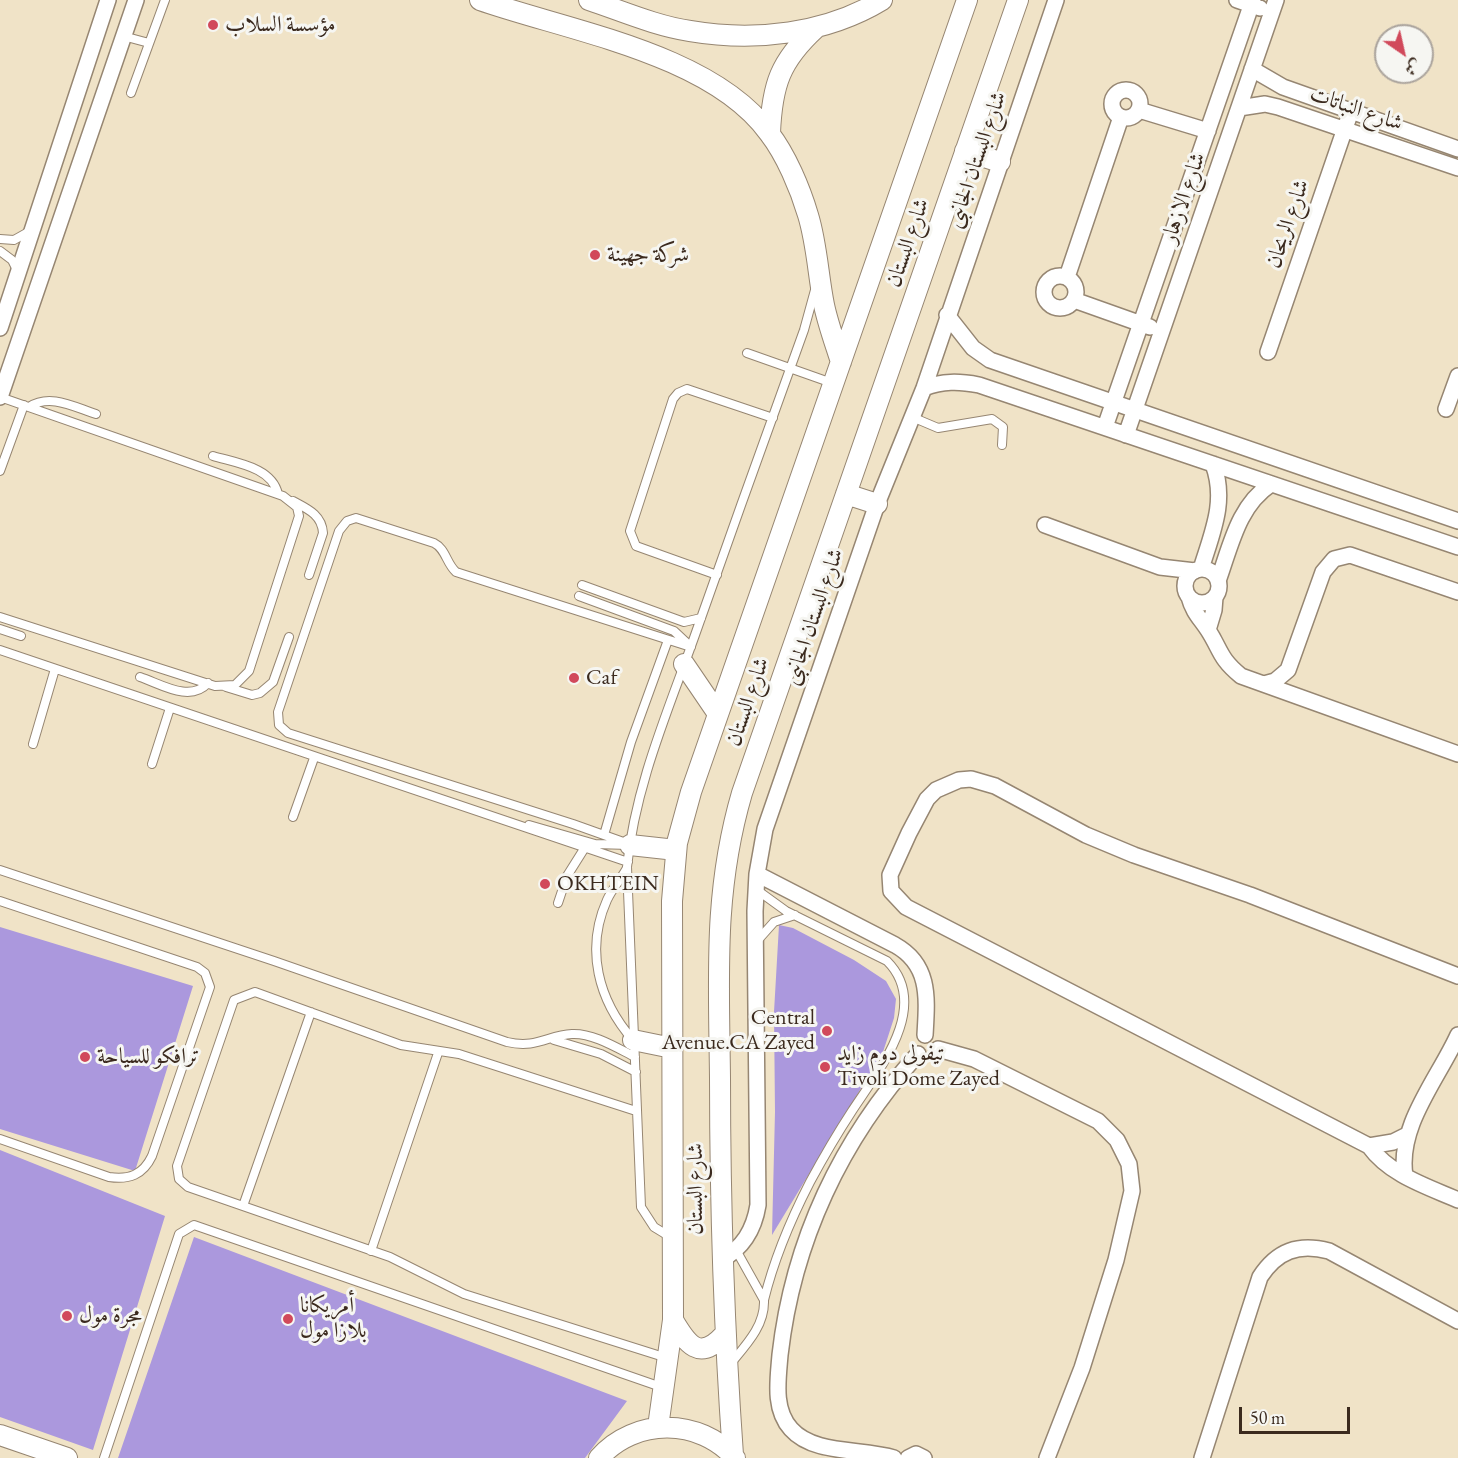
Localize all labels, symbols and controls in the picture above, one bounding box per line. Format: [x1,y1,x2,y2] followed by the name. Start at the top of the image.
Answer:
[225,12,336,38] place label: مؤسسة السلاب
[206,18,220,32] marker: مؤسسة السلاب
[1374,24,1434,84] north arrow
[1401,55,1426,81] text: ش
[1306,81,1406,137] street label: شارع النباتات
[941,88,1013,232] street label: شارع البستان الجانبى
[1156,149,1212,247] street label: شارع الازهار
[1261,176,1315,272] street label: شارع الريحان
[881,195,935,291] street label: شارع البستان
[607,242,689,268] place label: شركة جهينة
[588,248,602,262] marker: شركة جهينة
[778,545,850,689] street label: شارع البستان الجانبى
[721,654,775,750] street label: شارع البستان
[586,665,617,691] place label: Caf
[567,671,581,685] marker: Caf
[557,871,659,897] place label: OKHTEIN
[538,877,552,891] marker: OKHTEIN
[662,1005,815,1056] place label: Central Avenue.CA Zayed
[820,1024,834,1038] marker: Central Avenue.CA Zayed
[837,1041,1000,1092] place label: تيفولى دوم زايد Tivoli Dome Zayed
[97,1044,199,1070] place label: ترافكو للسياحة
[78,1050,92,1064] marker: ترافكو للسياحة
[818,1060,832,1074] marker: تيفولى دوم زايد Tivoli Dome Zayed
[683,1143,709,1235] street label: شارع البستان
[300,1293,367,1344] place label: أمريكانا بلازا مول
[79,1303,142,1329] place label: مجرة مول
[60,1309,74,1323] marker: مجرة مول
[281,1312,295,1326] marker: أمريكانا بلازا مول
[1242,1395,1353,1433] scale bar
[1250,1406,1285,1429] text: 50 m

